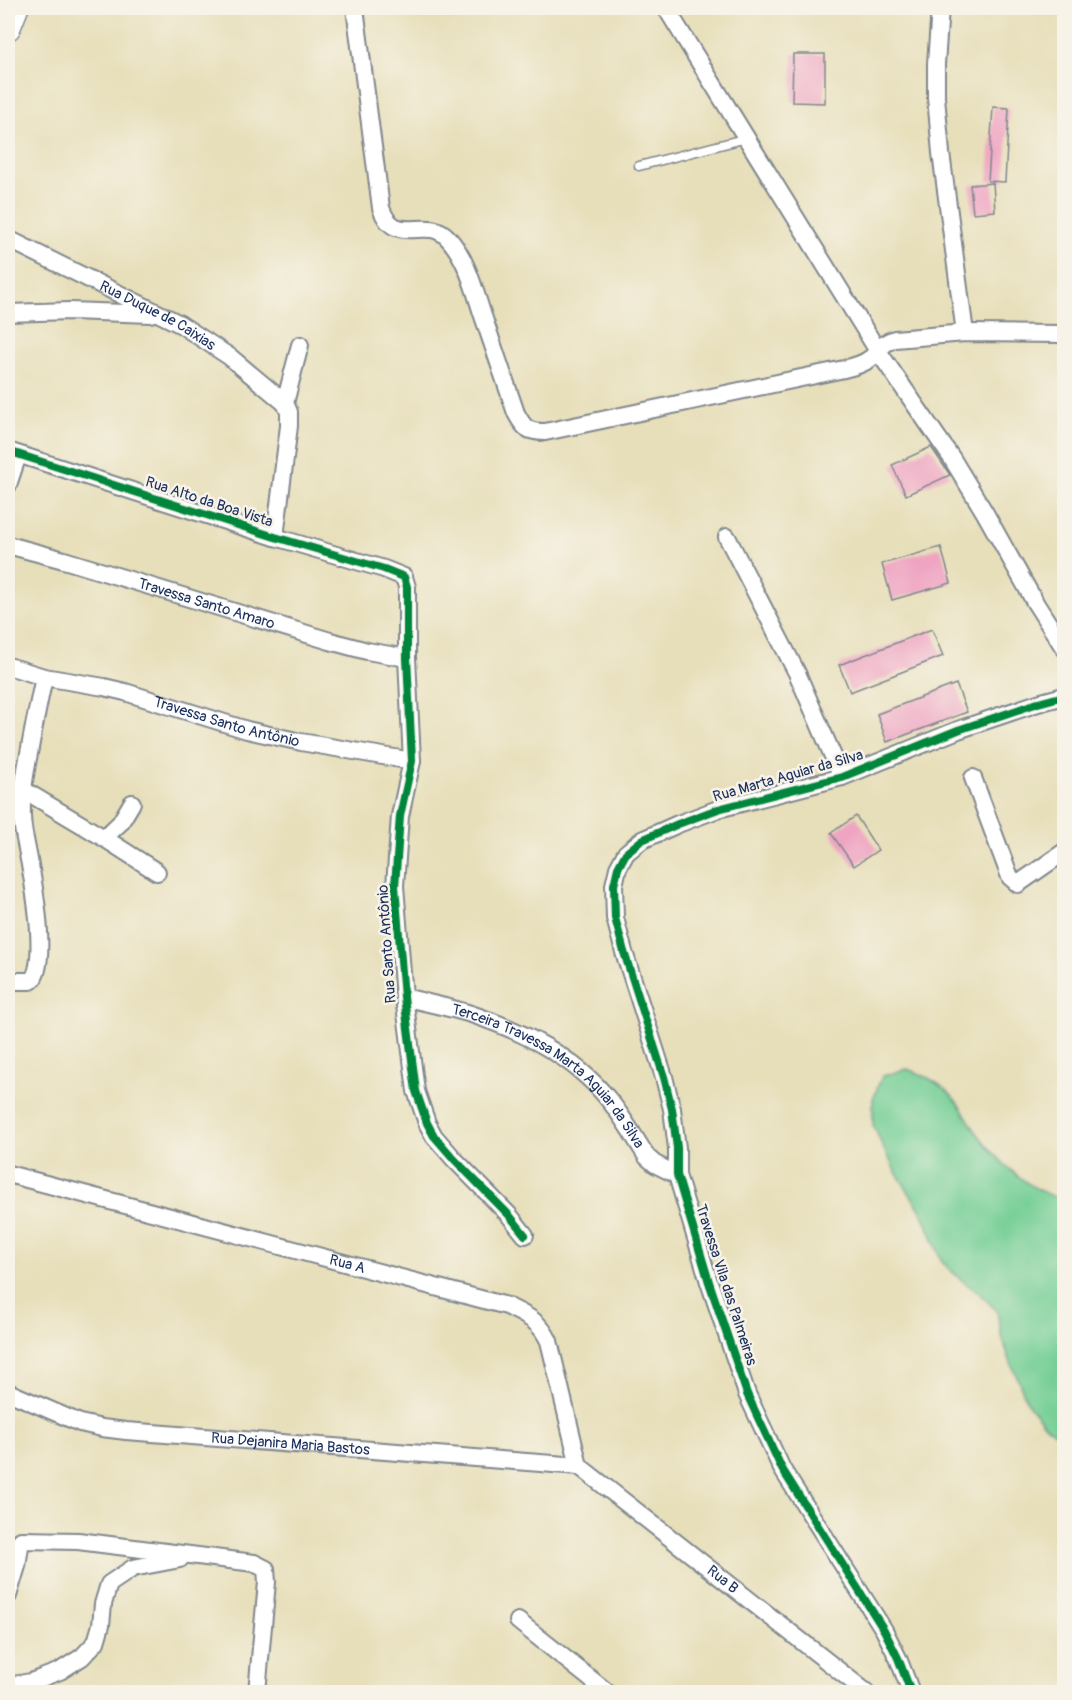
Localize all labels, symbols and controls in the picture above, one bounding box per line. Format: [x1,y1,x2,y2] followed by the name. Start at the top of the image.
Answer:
[96,276,220,355] street label: Rua Duque de Caixias
[143,472,275,532] street label: Rua Alto da Boa Vista
[136,574,277,633] street label: Travessa Santo Amaro
[151,692,301,751] street label: Travessa Santo Antônio
[711,745,865,807] street label: Rua Marta Aguiar da Silva
[373,884,401,1004] street label: Rua Santo Antônio
[450,1000,649,1152] street label: Terceira Travessa Marta Aguiar da Silva
[691,1202,761,1368] street label: Travessa Vila das Palmeiras
[327,1250,368,1278] street label: Rua A
[210,1428,371,1459] street label: Rua Dejanira Maria Bastos
[703,1561,742,1598] street label: Rua B

